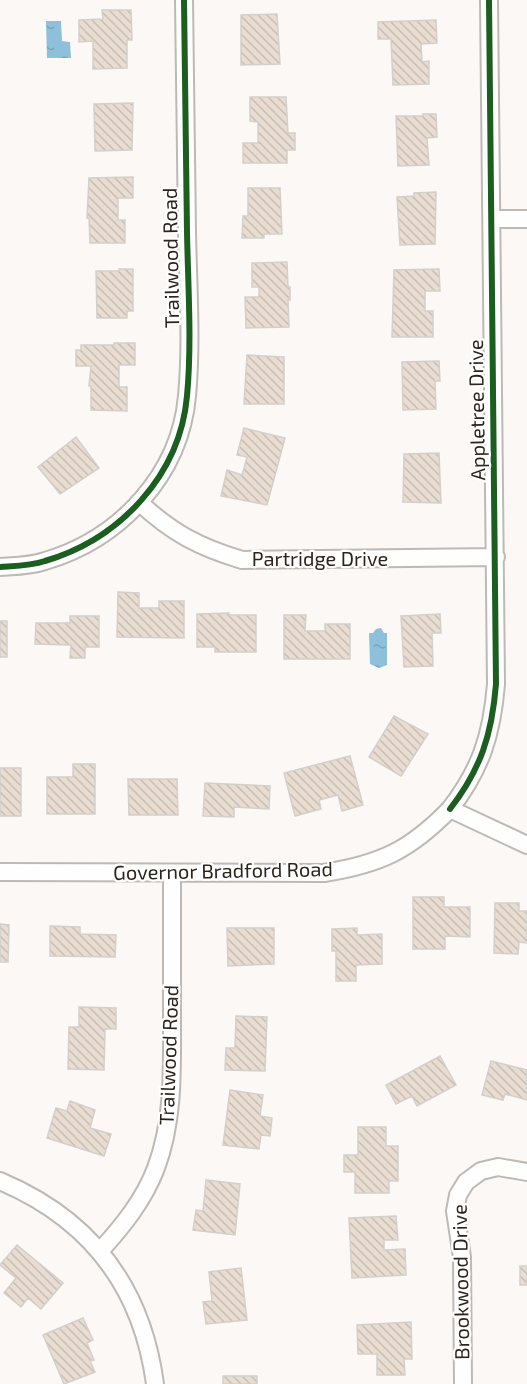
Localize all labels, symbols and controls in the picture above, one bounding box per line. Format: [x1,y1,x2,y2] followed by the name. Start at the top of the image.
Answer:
[157,188,183,328] street label: Trailwood Road
[463,339,489,481] street label: Appletree Drive
[252,546,388,570] street label: Partridge Drive
[113,856,333,884] street label: Governor Bradford Road
[154,984,182,1126] street label: Trailwood Road
[447,1204,473,1360] street label: Brookwood Drive

